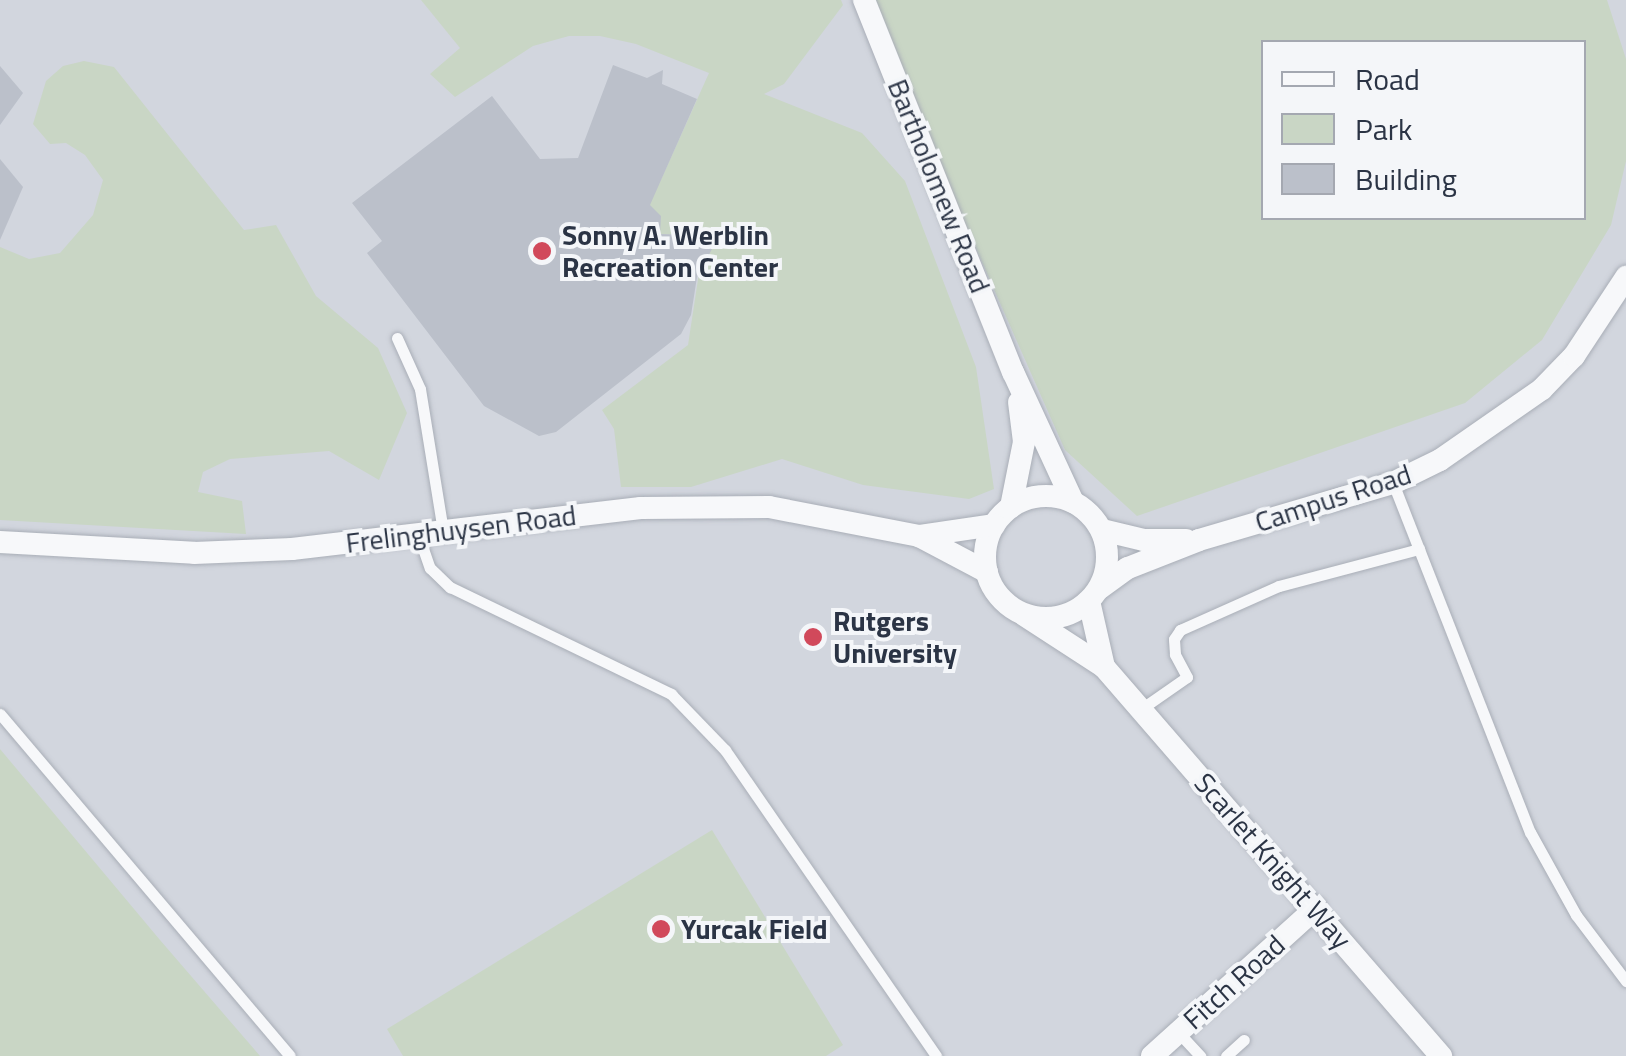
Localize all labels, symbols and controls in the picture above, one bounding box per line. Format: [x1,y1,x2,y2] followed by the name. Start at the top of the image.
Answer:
[1261,40,1586,220] legend
[1355,56,1420,102] text: Road
[881,74,997,298] street label: Bartholomew Road
[1355,106,1412,152] text: Park
[1355,156,1457,202] text: Building
[562,218,778,284] place label: Sonny A. Werblin Recreation Center
[531,240,553,262] marker: Sonny A. Werblin Recreation Center
[1251,457,1415,539] street label: Campus Road
[344,498,578,560] street label: Frelinghuysen Road
[833,604,957,670] place label: Rutgers University
[802,626,824,648] marker: Rutgers University
[1188,766,1358,956] street label: Scarlet Knight Way
[681,912,828,946] place label: Yurcak Field
[650,918,672,940] marker: Yurcak Field
[1176,928,1292,1036] street label: Fitch Road

